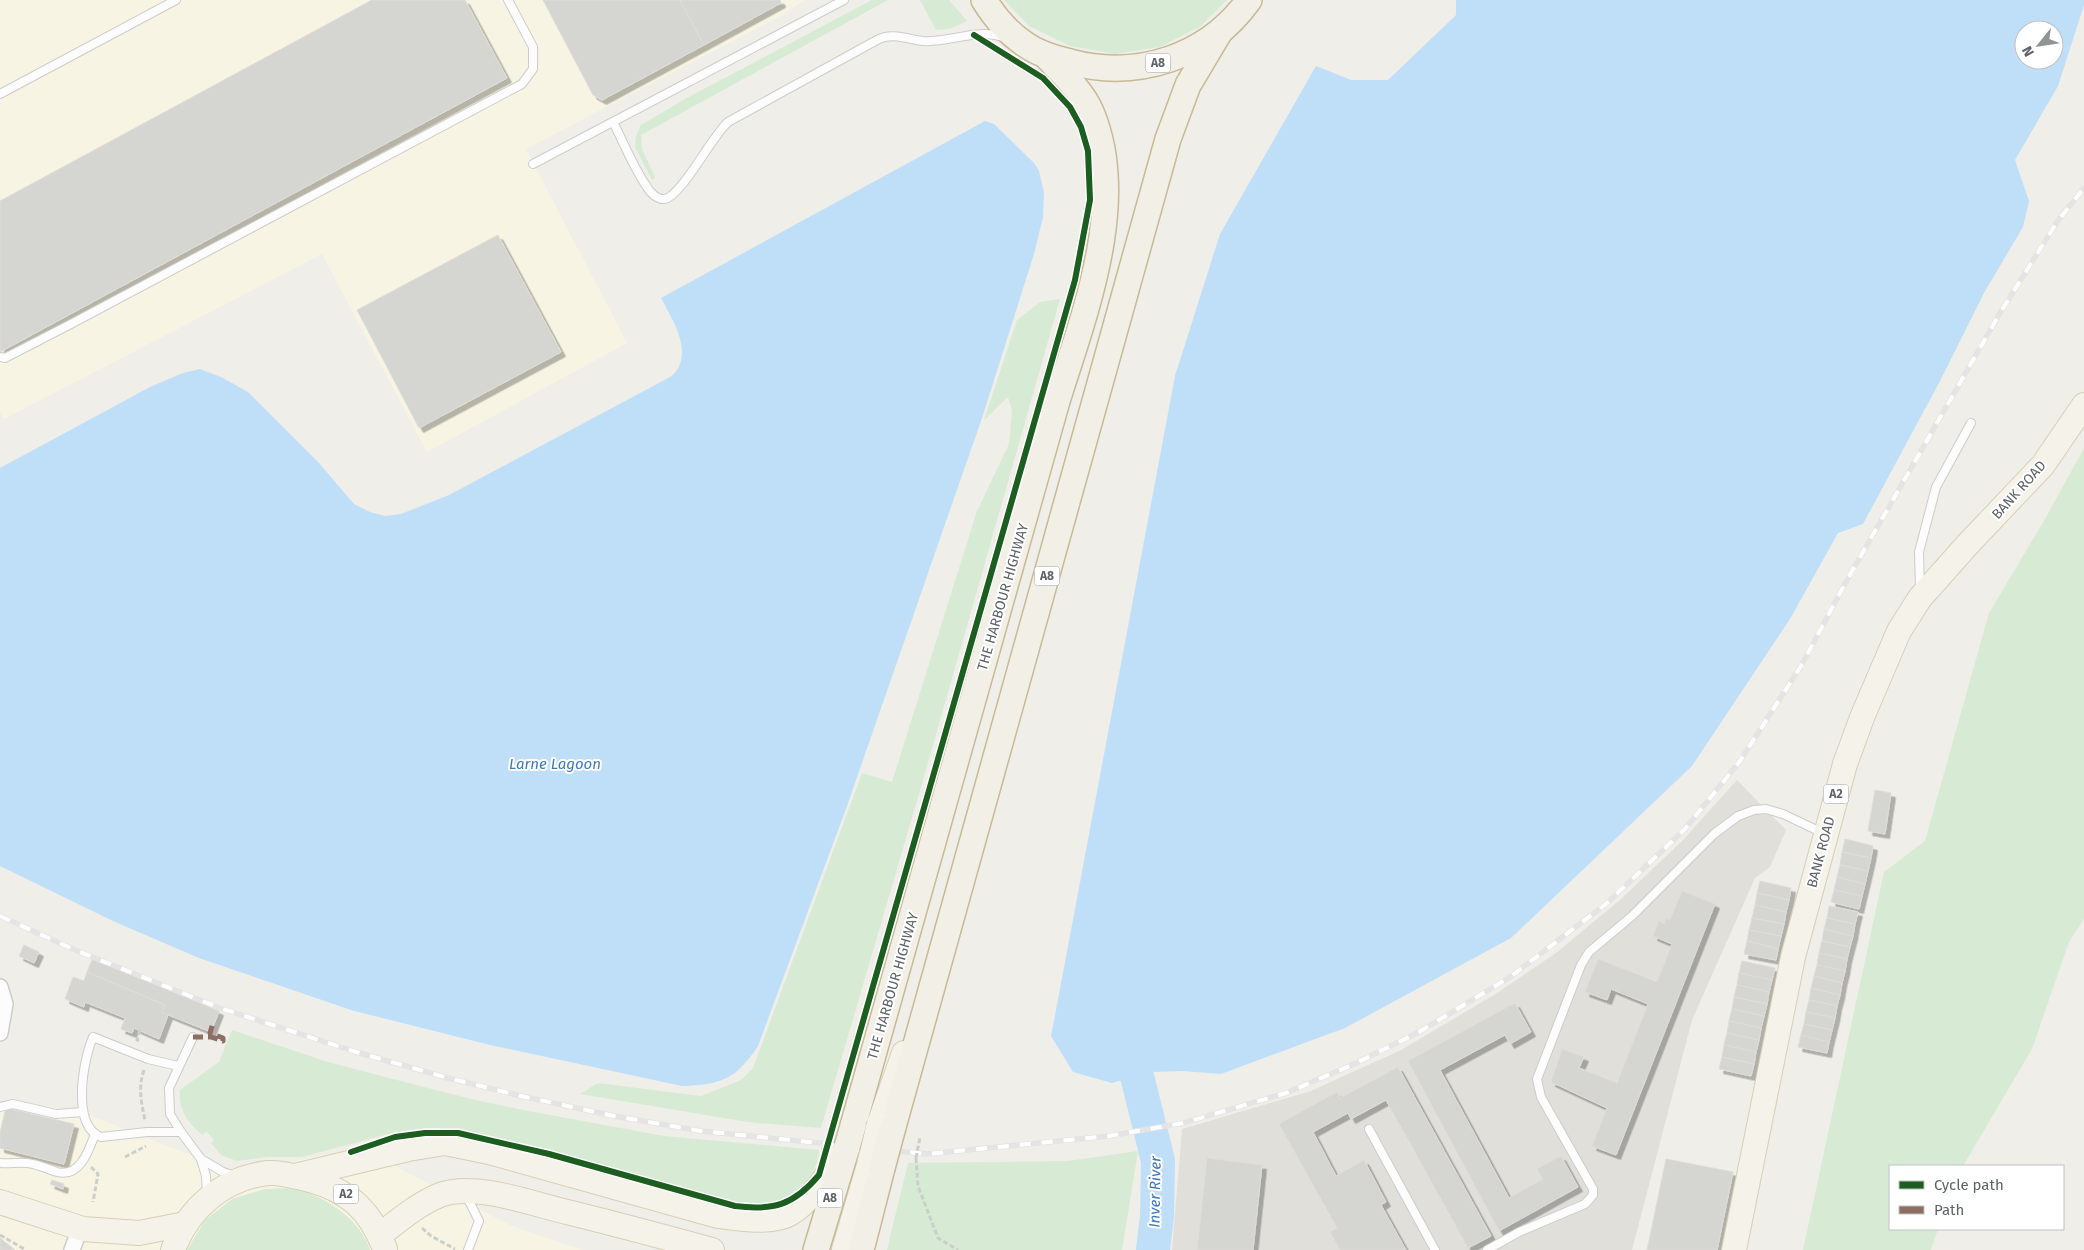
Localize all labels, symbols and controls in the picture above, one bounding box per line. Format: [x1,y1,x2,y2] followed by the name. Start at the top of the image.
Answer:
[2014,20,2064,70] north arrow
[2018,43,2038,60] text: N
[1146,54,1170,72] road number: A8
[1988,457,2050,523] street label: BANK ROAD
[974,521,1032,673] street label: THE HARBOUR HIGHWAY
[1034,566,1060,586] road number: A8
[509,755,601,773] water label: Larne Lagoon
[1824,784,1848,804] road number: A2
[1803,815,1839,889] street label: BANK ROAD
[864,910,922,1062] street label: THE HARBOUR HIGHWAY
[1145,1155,1165,1228] water label: Inver River
[1889,1165,2064,1230] legend
[1934,1176,2004,1194] text: Cycle path
[334,1184,358,1204] road number: A2
[818,1188,842,1208] road number: A8
[1934,1201,1964,1219] text: Path

